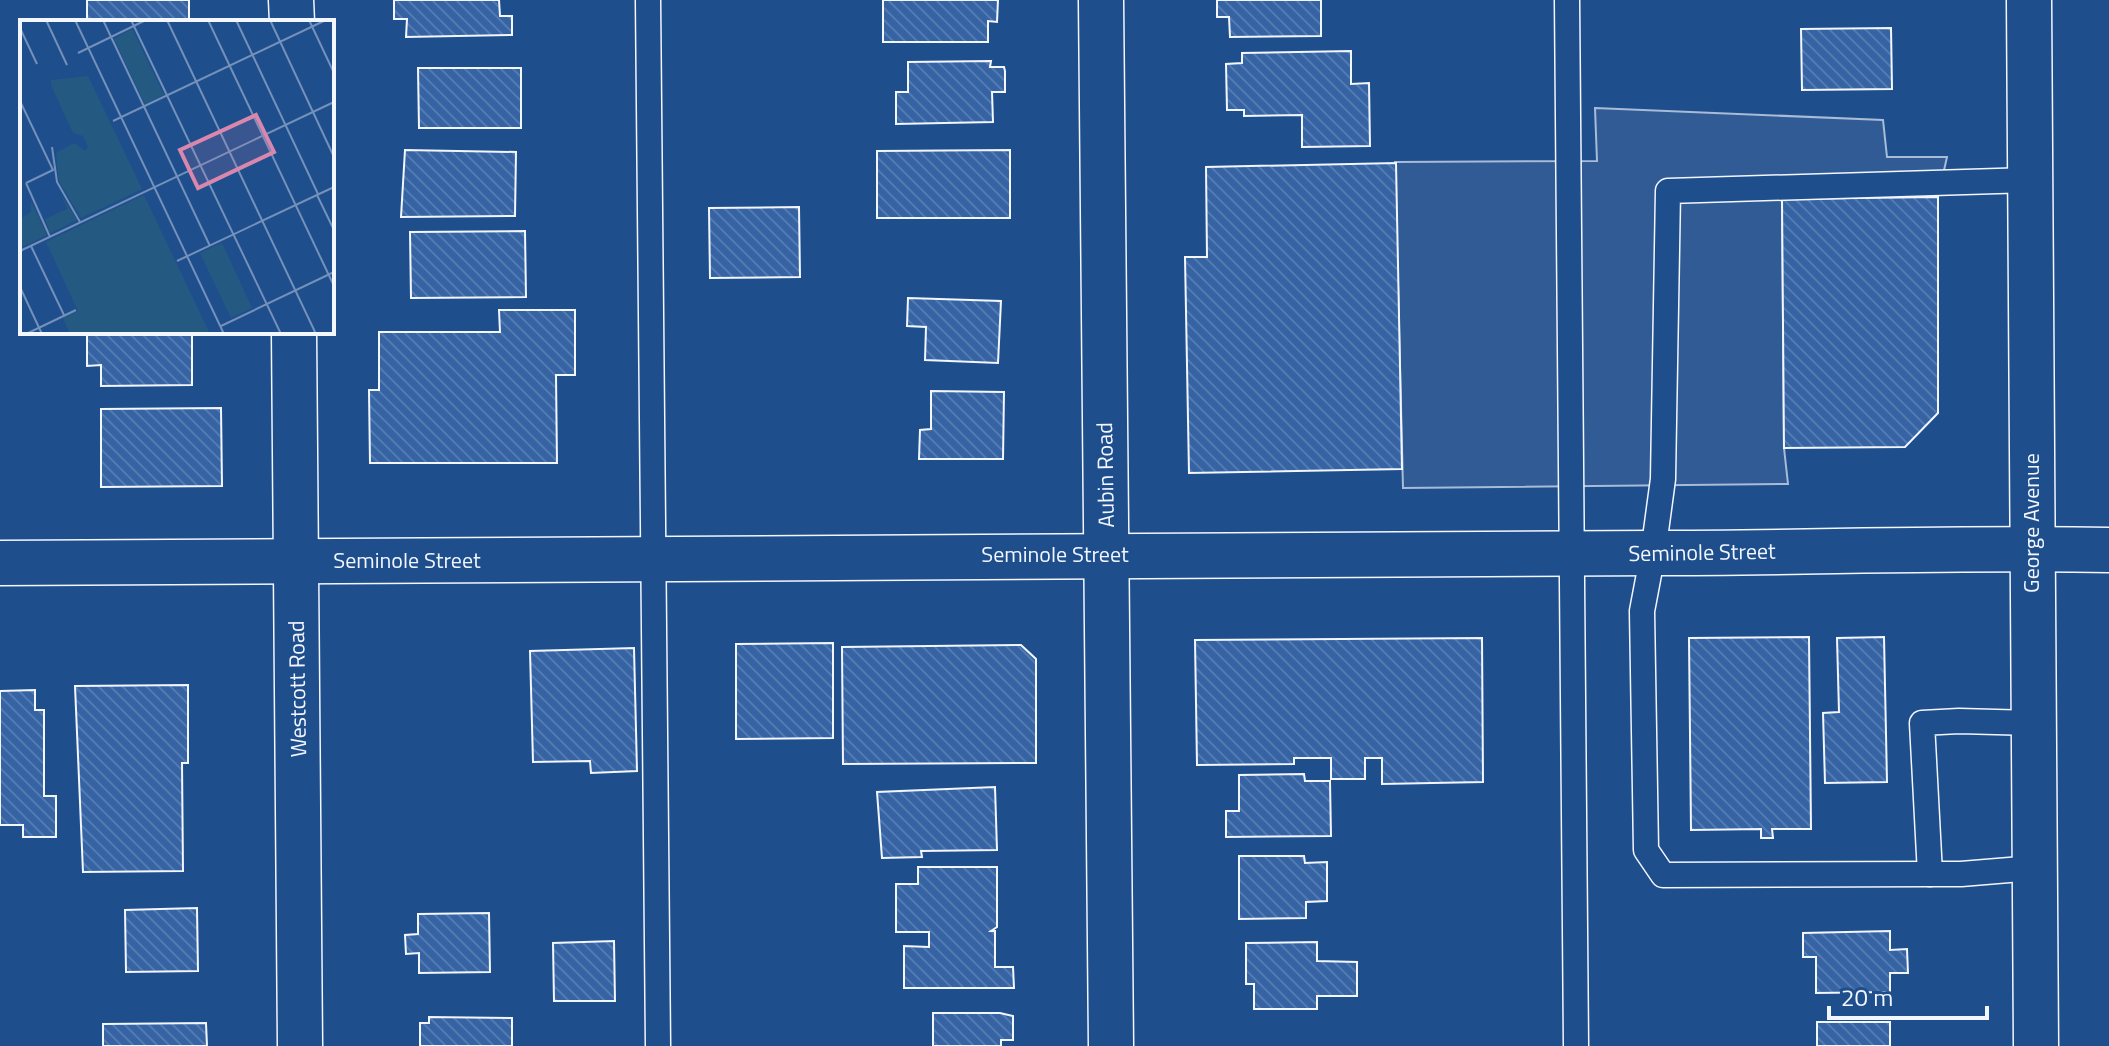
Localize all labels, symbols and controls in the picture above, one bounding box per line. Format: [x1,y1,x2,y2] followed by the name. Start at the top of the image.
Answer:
[20,20,334,334] inset map
[1087,422,1123,528] street label: Aubin Road
[2014,453,2048,593] street label: George Avenue
[1628,534,1776,570] street label: Seminole Street
[981,537,1129,571] street label: Seminole Street
[333,543,481,577] street label: Seminole Street
[279,620,315,758] street label: Westcott Road
[1829,970,1987,1020] scale bar
[1841,979,1893,1015] text: 20 m

